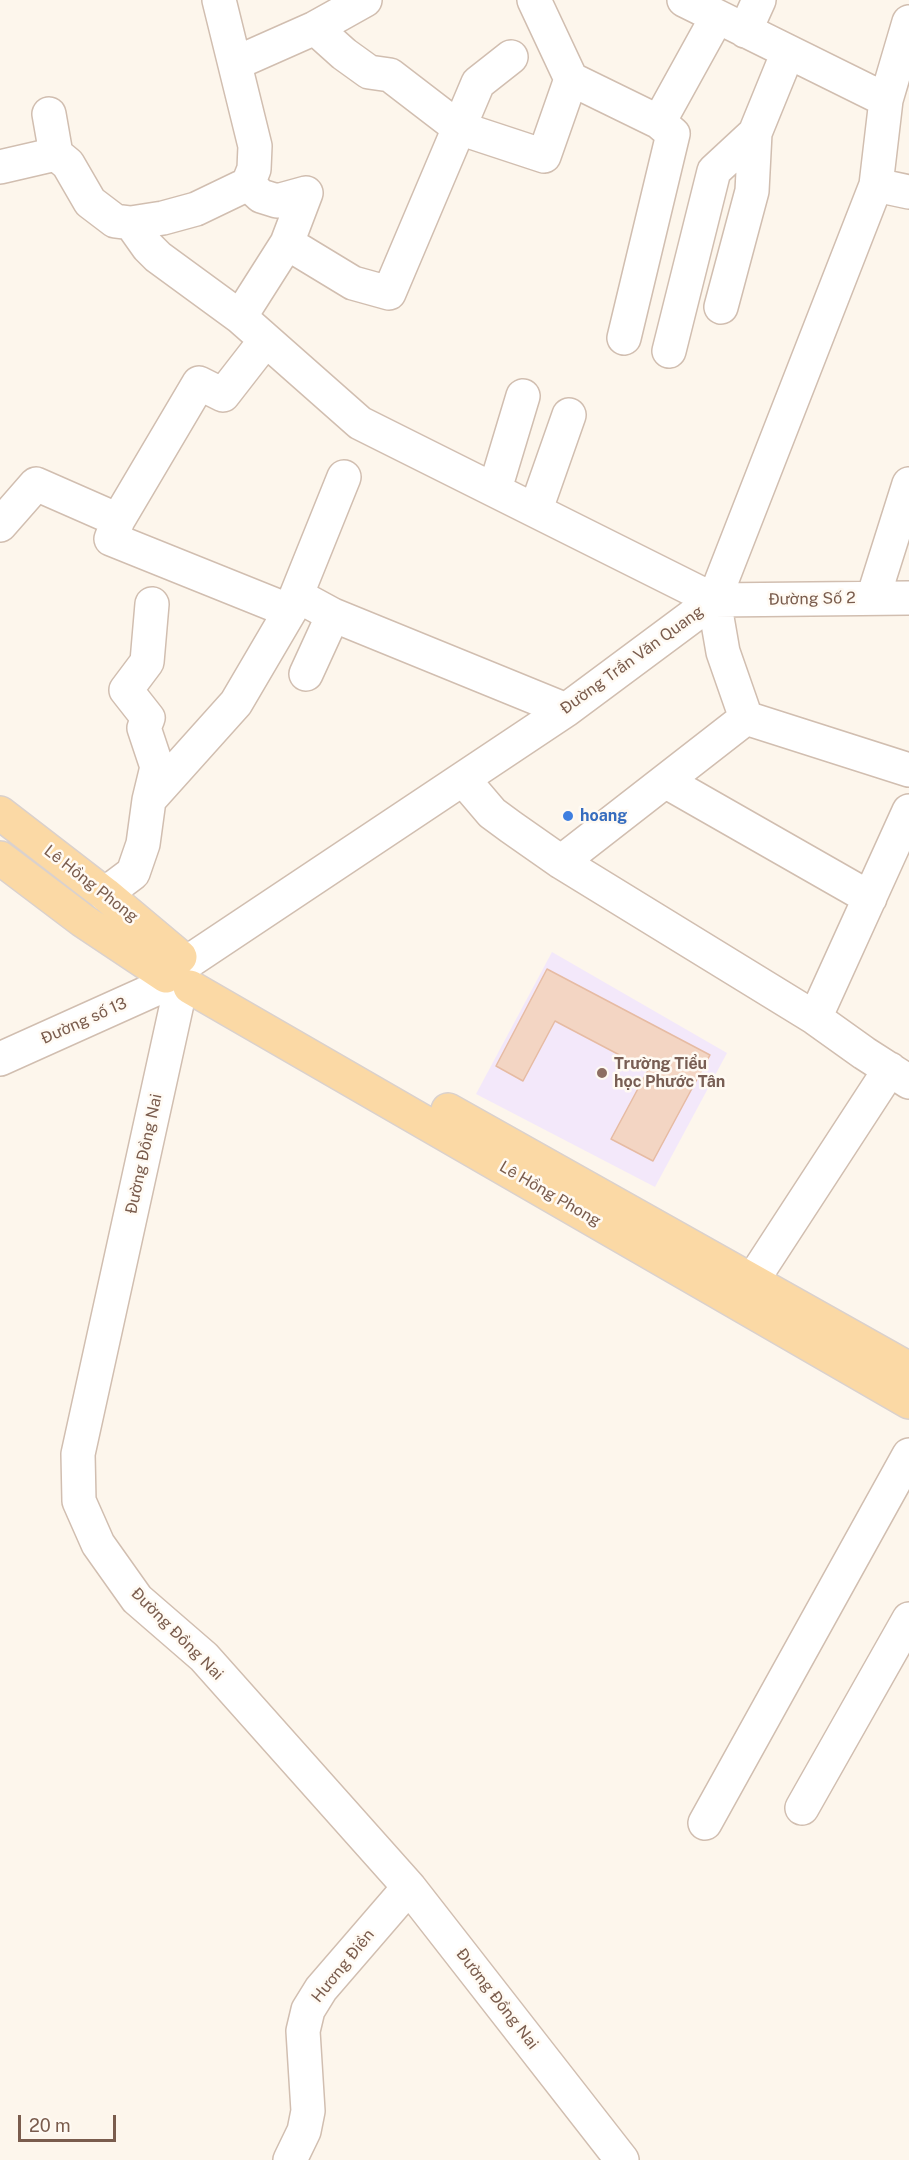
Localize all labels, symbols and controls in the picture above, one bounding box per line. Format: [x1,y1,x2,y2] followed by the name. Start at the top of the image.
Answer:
[768,589,856,609] street label: Đường Số 2
[557,602,707,718] street label: Đường Trần Văn Quang
[580,806,627,826] place label: hoang
[561,809,575,823] marker: hoang
[40,841,142,927] street label: Lê Hồng Phong
[38,994,130,1048] street label: Đường số 13
[614,1054,725,1092] place label: Trường Tiểu học Phước Tân
[595,1066,609,1080] marker: Trường Tiểu học Phước Tân
[122,1092,166,1216] street label: Đường Đồng Nai
[496,1157,604,1231] street label: Lê Hồng Phong
[127,1584,227,1684] street label: Đường Đồng Nai
[308,1926,378,2006] street label: Hương Điền
[452,1945,542,2053] street label: Đường Đồng Nai
[21,2103,118,2141] scale bar
[29,2115,71,2136] text: 20 m

